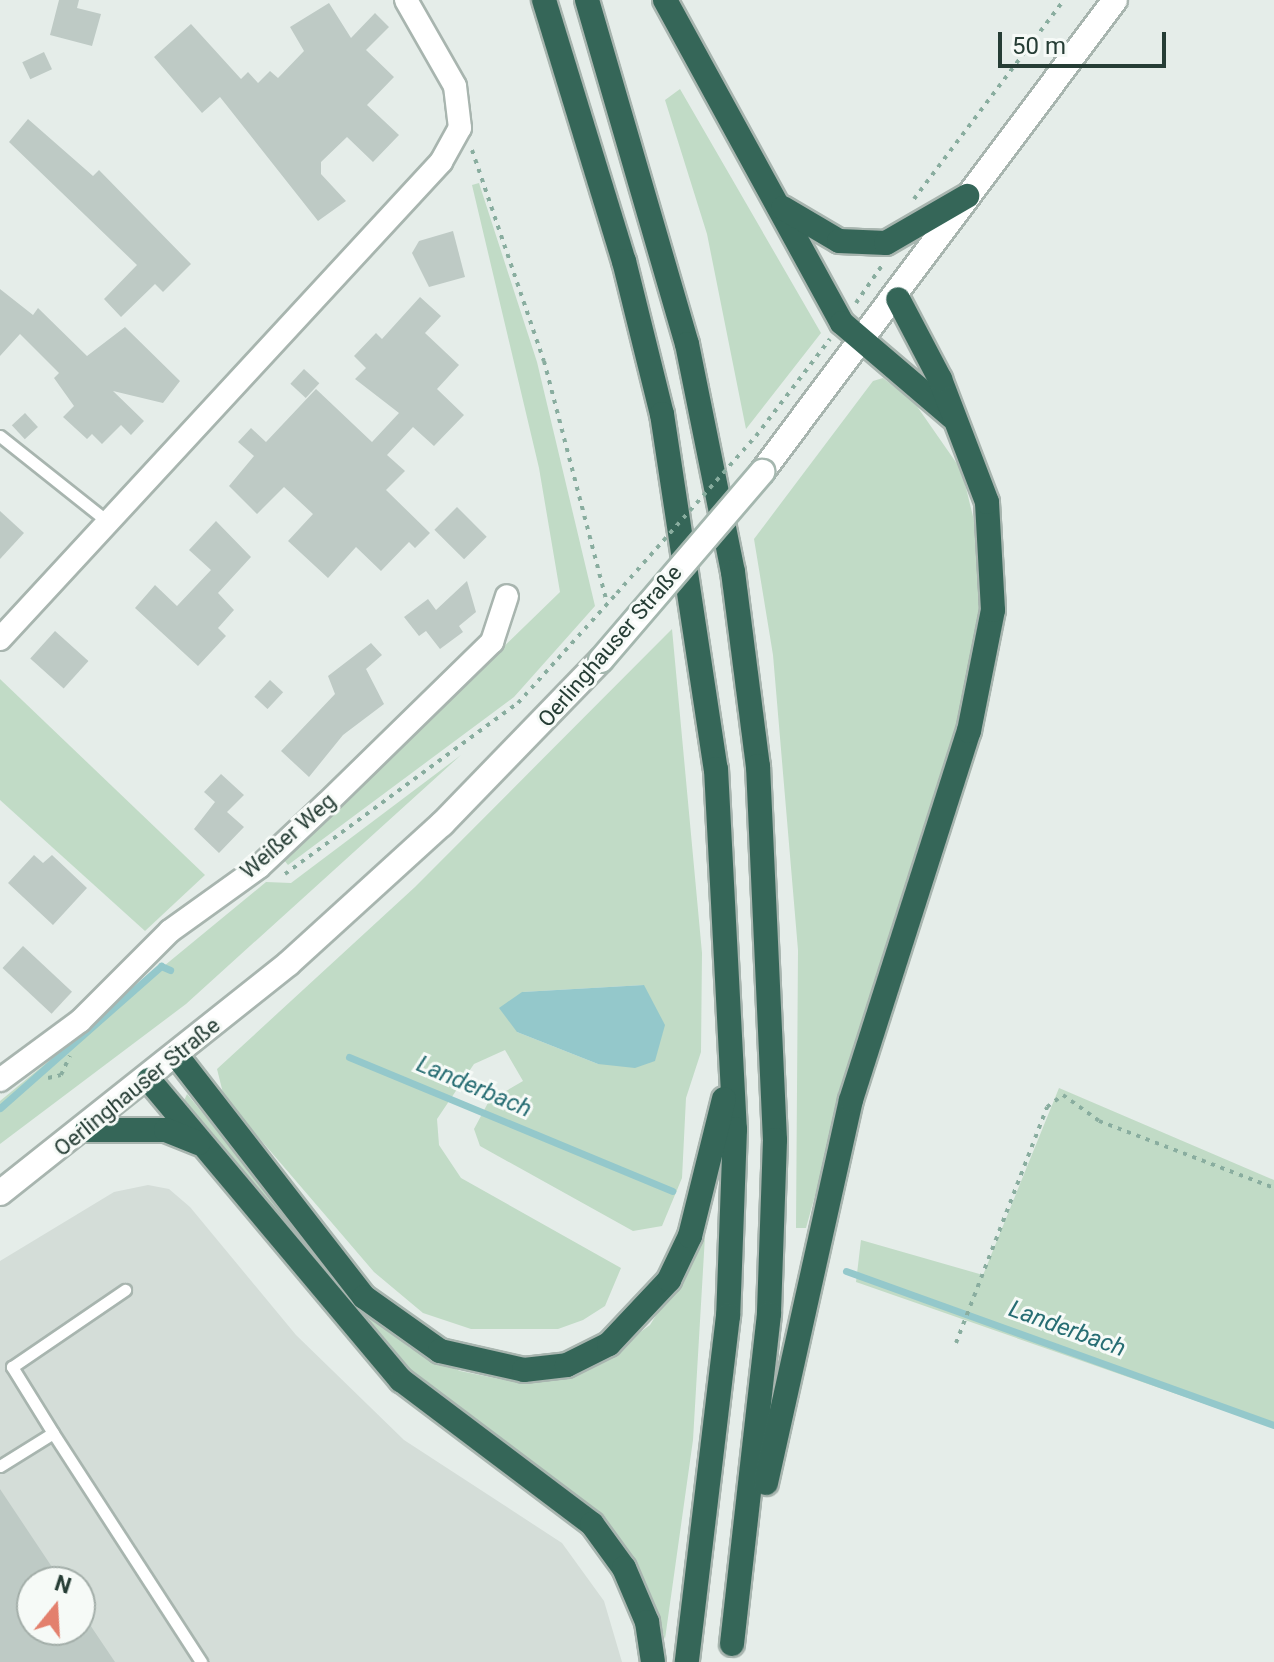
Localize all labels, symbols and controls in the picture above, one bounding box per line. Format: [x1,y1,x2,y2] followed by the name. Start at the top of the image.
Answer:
[1002,16,1170,66] scale bar
[1012,32,1066,60] text: 50 m
[533,560,687,732] street label: Oerlinghauser Straße
[235,788,341,884] street label: Weißer Weg
[49,1012,225,1162] street label: Oerlinghauser Straße
[412,1050,536,1124] water label: Landerbach
[1005,1295,1129,1363] water label: Landerbach
[16,1566,96,1646] north arrow
[52,1570,74,1599] text: N

